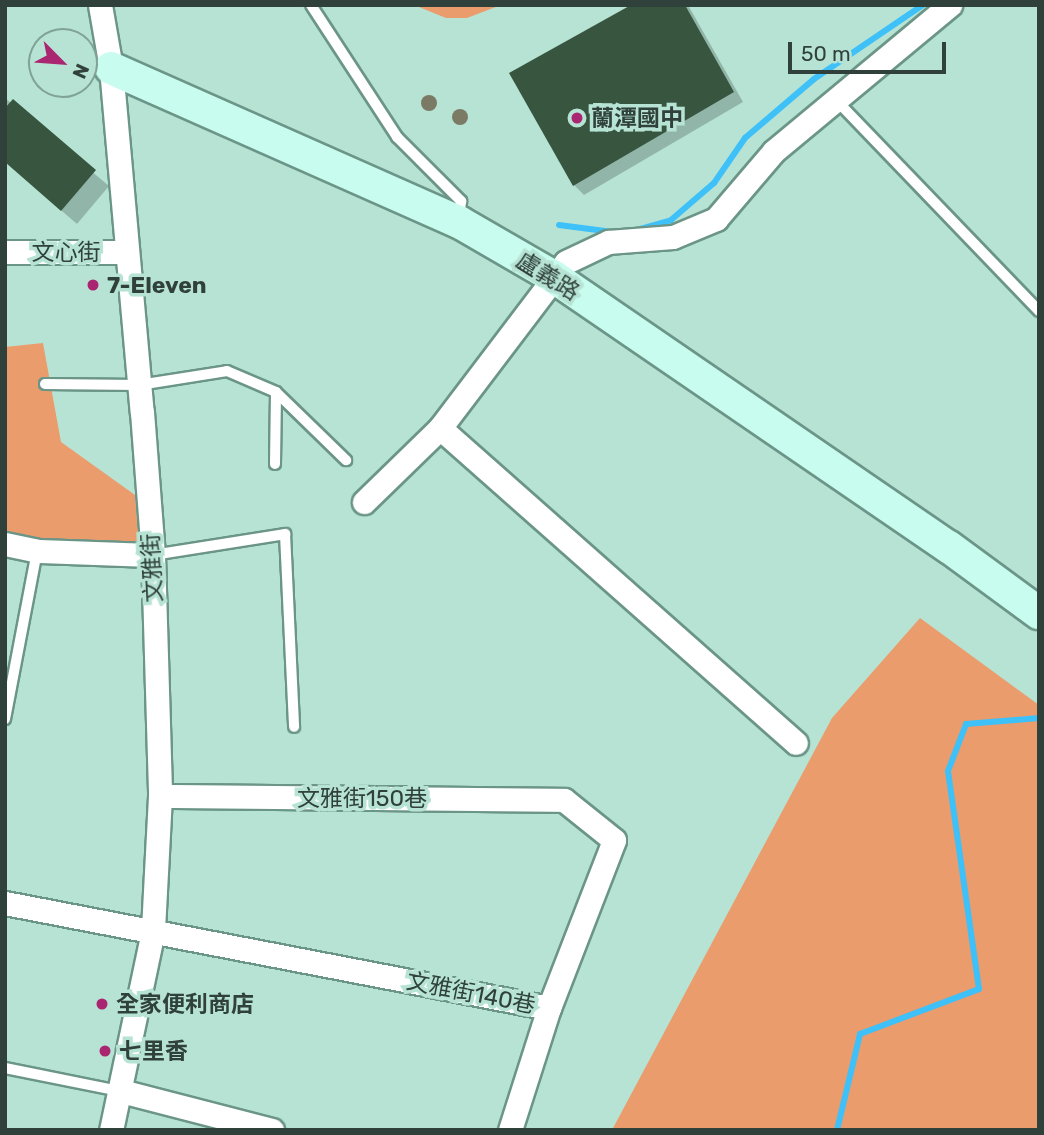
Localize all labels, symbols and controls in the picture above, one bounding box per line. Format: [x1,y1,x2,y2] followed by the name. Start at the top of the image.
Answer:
[28,28,98,98] north arrow
[792,28,950,72] scale bar
[801,41,851,66] text: 50 m
[67,60,94,82] text: N
[591,104,683,132] place label: 蘭潭國中
[569,110,585,126] marker: 蘭潭國中
[32,238,100,266] street label: 文心街
[511,246,585,306] street label: 盧義路
[107,271,207,299] place label: 7-Eleven
[85,277,101,293] marker: 7-Eleven
[136,533,168,603] street label: 文雅街
[297,784,427,812] street label: 文雅街150巷
[404,967,538,1019] street label: 文雅街140巷
[116,990,254,1018] place label: 全家便利商店
[94,996,110,1012] marker: 全家便利商店
[119,1037,188,1065] place label: 七里香
[97,1043,113,1059] marker: 七里香

